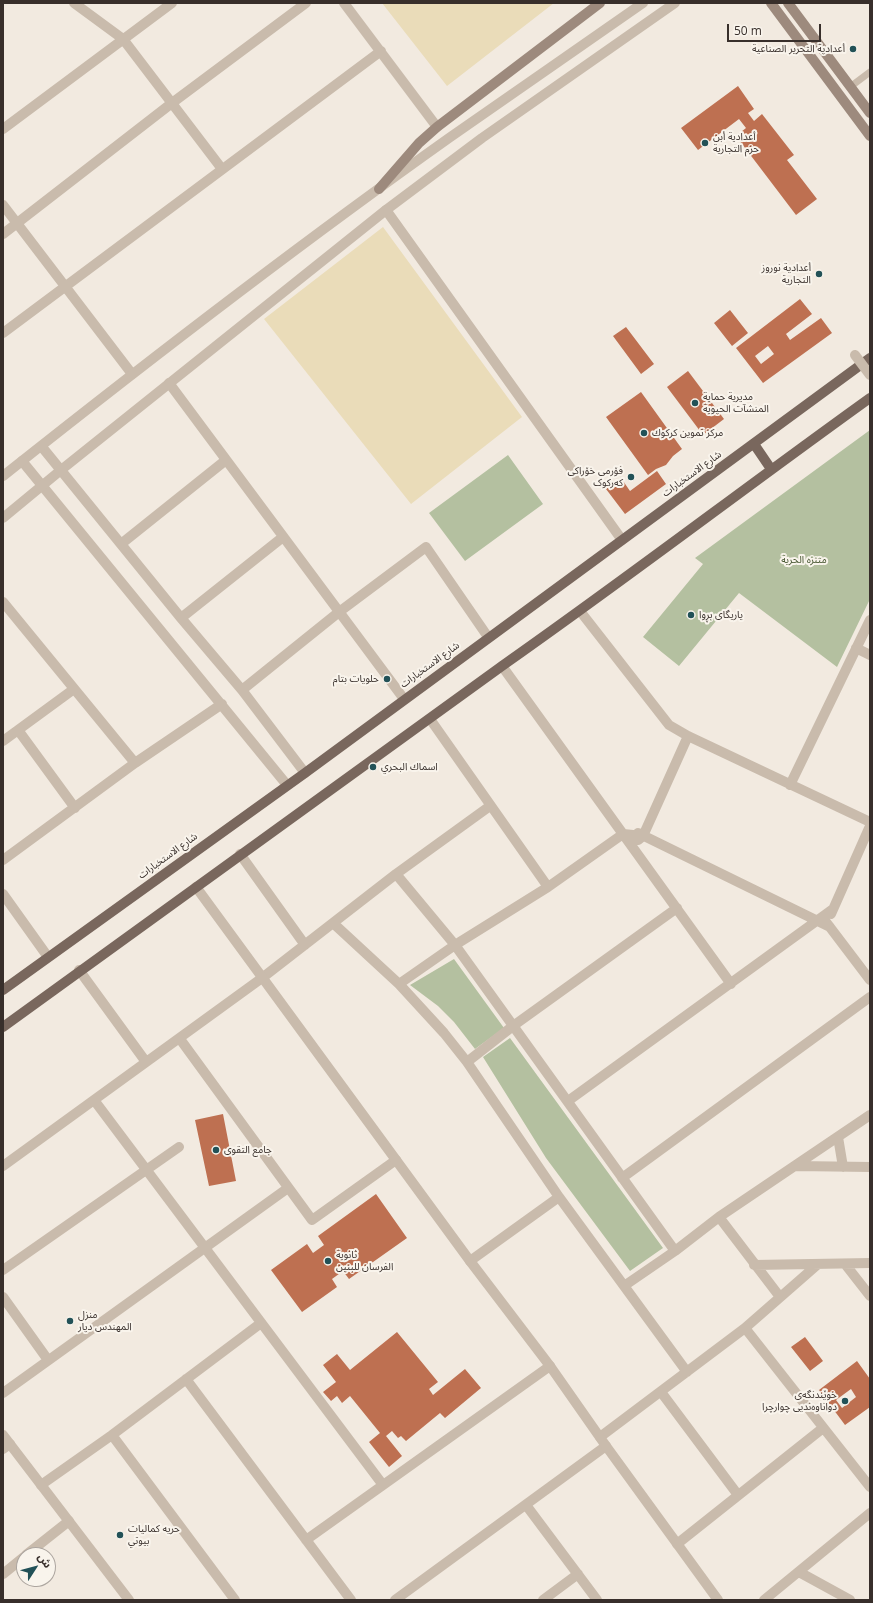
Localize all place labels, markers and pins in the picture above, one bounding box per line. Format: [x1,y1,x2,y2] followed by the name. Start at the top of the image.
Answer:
[752,43,845,55] place label: أعدادية التحرير الصناعية
[848,44,858,54] marker: أعدادية التحرير الصناعية
[713,131,759,154] place label: أعدادية أبن حزم التجارية
[700,138,710,148] marker: أعدادية أبن حزم التجارية
[761,262,811,286] place label: أعدادية نوروز التجارية
[814,269,824,279] marker: أعدادية نوروز التجارية
[703,391,769,414] place label: مديرية حماية المنشآت الحيوية
[690,398,700,408] marker: مديرية حماية المنشآت الحيوية
[652,427,723,439] place label: مركز تموين كركوك
[639,428,649,438] marker: مركز تموين كركوك
[567,465,623,488] place label: فۆرمی خۆراکی کەرکوک
[626,472,636,482] marker: فۆرمی خۆراکی کەرکوک
[699,609,743,621] place label: یاریگای بڕوا
[686,610,696,620] marker: یاریگای بڕوا
[333,673,379,685] place label: حلويات بتام
[382,674,392,684] marker: حلويات بتام
[381,761,438,773] place label: اسماك البحري
[368,762,378,772] marker: اسماك البحري
[224,1144,272,1156] place label: جامع التقوى
[211,1145,221,1155] marker: جامع التقوى
[336,1249,393,1272] place label: ثانوية الفرسان للبنين
[323,1256,333,1266] marker: ثانوية الفرسان للبنين
[78,1309,132,1332] place label: منزل المهندس ديار
[65,1316,75,1326] marker: منزل المهندس ديار
[762,1389,837,1412] place label: خوێندنگەی دواناوەندیی چوارچرا
[840,1396,850,1406] marker: خوێندنگەی دواناوەندیی چوارچرا
[128,1523,180,1546] place label: حريه كماليات بيوتي
[115,1530,125,1540] marker: حريه كماليات بيوتي

